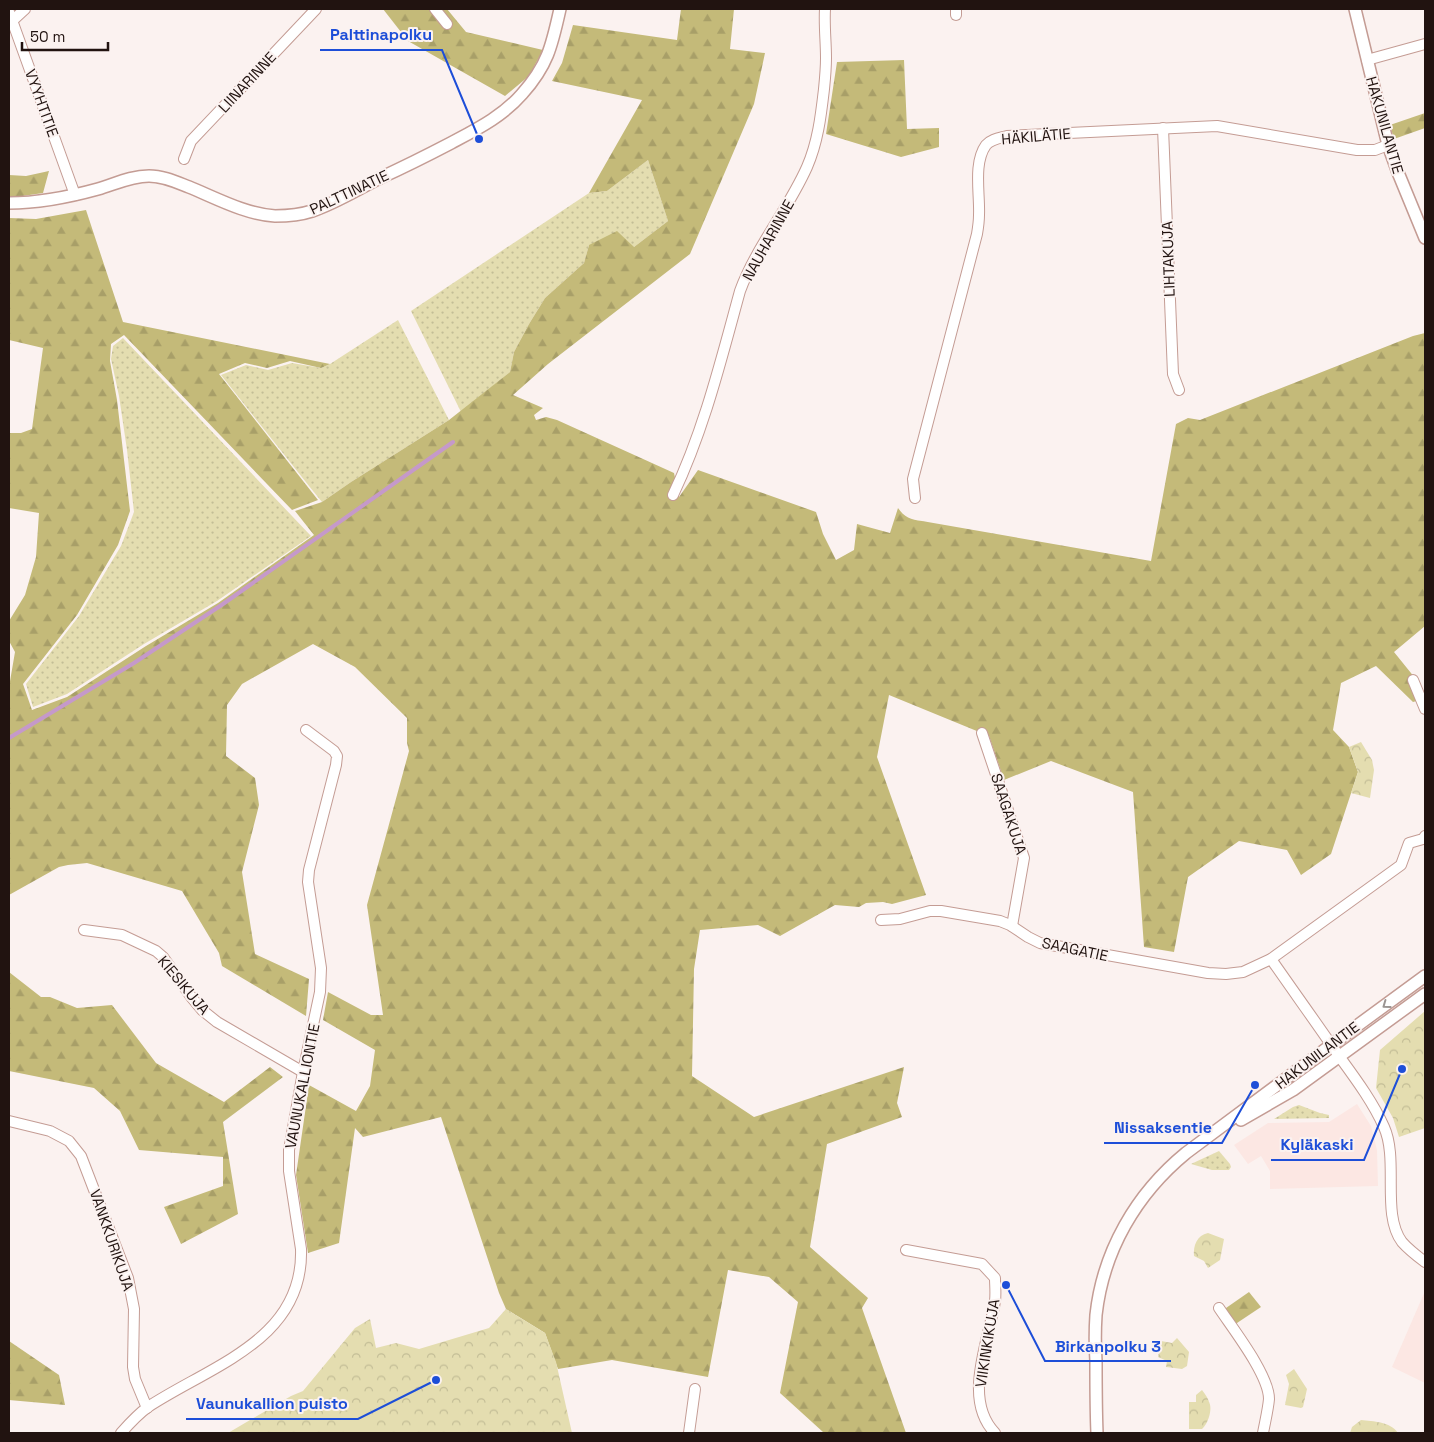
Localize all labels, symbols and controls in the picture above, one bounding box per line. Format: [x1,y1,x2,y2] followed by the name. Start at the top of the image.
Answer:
[320,19,442,50] callout: Palttinapolku
[22,20,109,52] scale bar
[330,24,432,45] text: Palttinapolku
[30,27,65,46] text: 50 m
[214,48,280,116] street label: LIINARINNE
[21,66,63,140] street label: VYYHTITIE
[1362,74,1408,176] street label: HAKUNILANTIE
[1001,124,1071,148] street label: HÄKILÄTIE
[306,165,392,219] street label: PALTTINATIE
[738,196,798,284] street label: NAUHARINNE
[1157,220,1179,297] street label: LIHTAKUJA
[987,771,1031,858] street label: SAAGAKUJA
[1040,933,1110,965] street label: SAAGATIE
[154,952,214,1019] street label: KIESIKUJA
[1382,999,1392,1008] one-way arrow
[1271,1017,1363,1093] street label: HAKUNILANTIE
[281,1022,323,1150] street label: VAUNUKALLIONTIE
[1104,1112,1222,1143] callout: Nissaksentie
[1114,1117,1212,1138] text: Nissaksentie
[1271,1129,1364,1160] callout: Kyläkaski
[1281,1134,1353,1155] text: Kyläkaski
[86,1187,138,1294] street label: VANKKURIKUJA
[971,1297,1003,1389] street label: VIIKINKIKUJA
[1045,1330,1171,1361] callout: Birkanpolku 3
[1055,1336,1161,1357] text: Birkanpolku 3
[186,1388,358,1419] callout: Vaunukallion puisto
[196,1393,348,1414] text: Vaunukallion puisto

